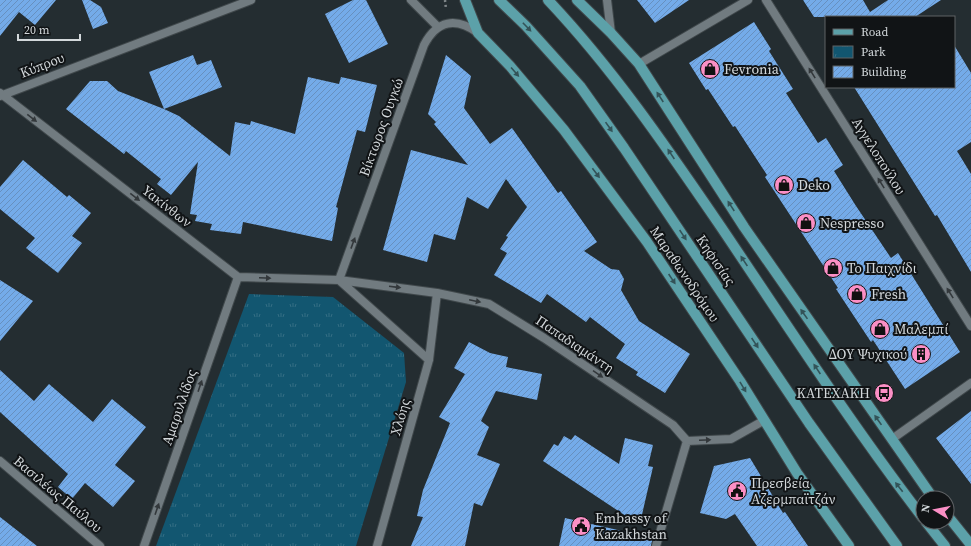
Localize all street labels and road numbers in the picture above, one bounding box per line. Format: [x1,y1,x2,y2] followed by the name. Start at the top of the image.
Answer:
[17,47,67,83] street label: Κύπρου
[354,75,408,179] street label: Βίκτωρος Ουγκώ
[847,114,911,198] street label: Αγγελοπούλου
[138,180,196,232] street label: Υακίνθων
[645,222,725,326] street label: Μαραθωνοδρόμου
[692,231,740,289] street label: Κηφισίας
[532,310,618,378] street label: Παπαδιαμάντη
[157,366,201,448] street label: Αμαρυλλίδος
[385,396,415,438] street label: Χλόης
[9,451,107,537] street label: Βασιλέως Παύλου

